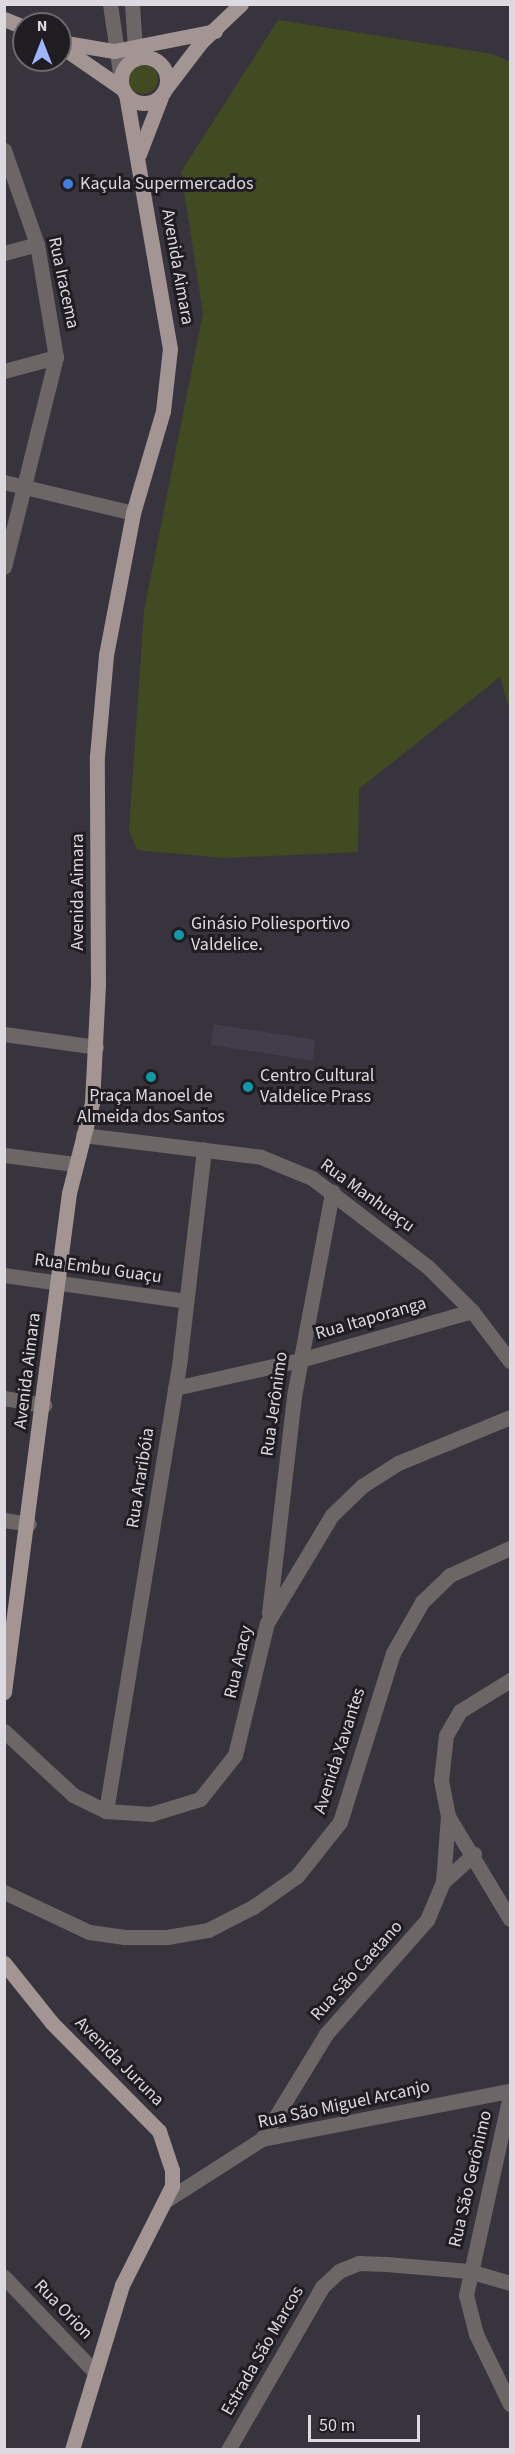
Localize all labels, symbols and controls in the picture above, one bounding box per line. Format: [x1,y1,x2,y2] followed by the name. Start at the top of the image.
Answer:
[12,12,72,72] north arrow
[37,15,47,37] text: N
[80,173,254,195] place label: Kaçula Supermercados
[61,177,75,191] marker: Kaçula Supermercados
[156,208,198,326] street label: Avenida Aimara
[43,235,83,331] street label: Rua Iracema
[67,834,89,950] street label: Avenida Aimara
[191,914,350,956] place label: Ginásio Poliesportivo Valdelice.
[172,928,186,942] marker: Ginásio Poliesportivo Valdelice.
[260,1066,374,1108] place label: Centro Cultural Valdelice Prass
[144,1070,158,1084] marker: Praça Manoel de Almeida dos Santos
[241,1080,255,1094] marker: Centro Cultural Valdelice Prass
[77,1086,225,1128] place label: Praça Manoel de Almeida dos Santos
[316,1155,418,1237] street label: Rua Manhuaçu
[33,1249,163,1289] street label: Rua Embu Guaçu
[313,1293,429,1345] street label: Rua Itaporanga
[10,1312,46,1430] street label: Avenida Aimara
[257,1350,293,1458] street label: Rua Jerônimo
[122,1426,160,1530] street label: Rua Araribóia
[220,1623,258,1701] street label: Rua Aracy
[309,1685,371,1817] street label: Avenida Xavantes
[306,1917,408,2025] street label: Rua São Caetano
[70,2013,168,2111] street label: Avenida Juruna
[256,2076,432,2134] street label: Rua São Miguel Arcanjo
[445,2109,497,2249] street label: Rua São Gerônimo
[29,2276,97,2344] street label: Rua Orion
[217,2283,309,2419] street label: Estrada São Marcos
[311,2403,424,2441] scale bar
[319,2413,355,2438] text: 50 m

